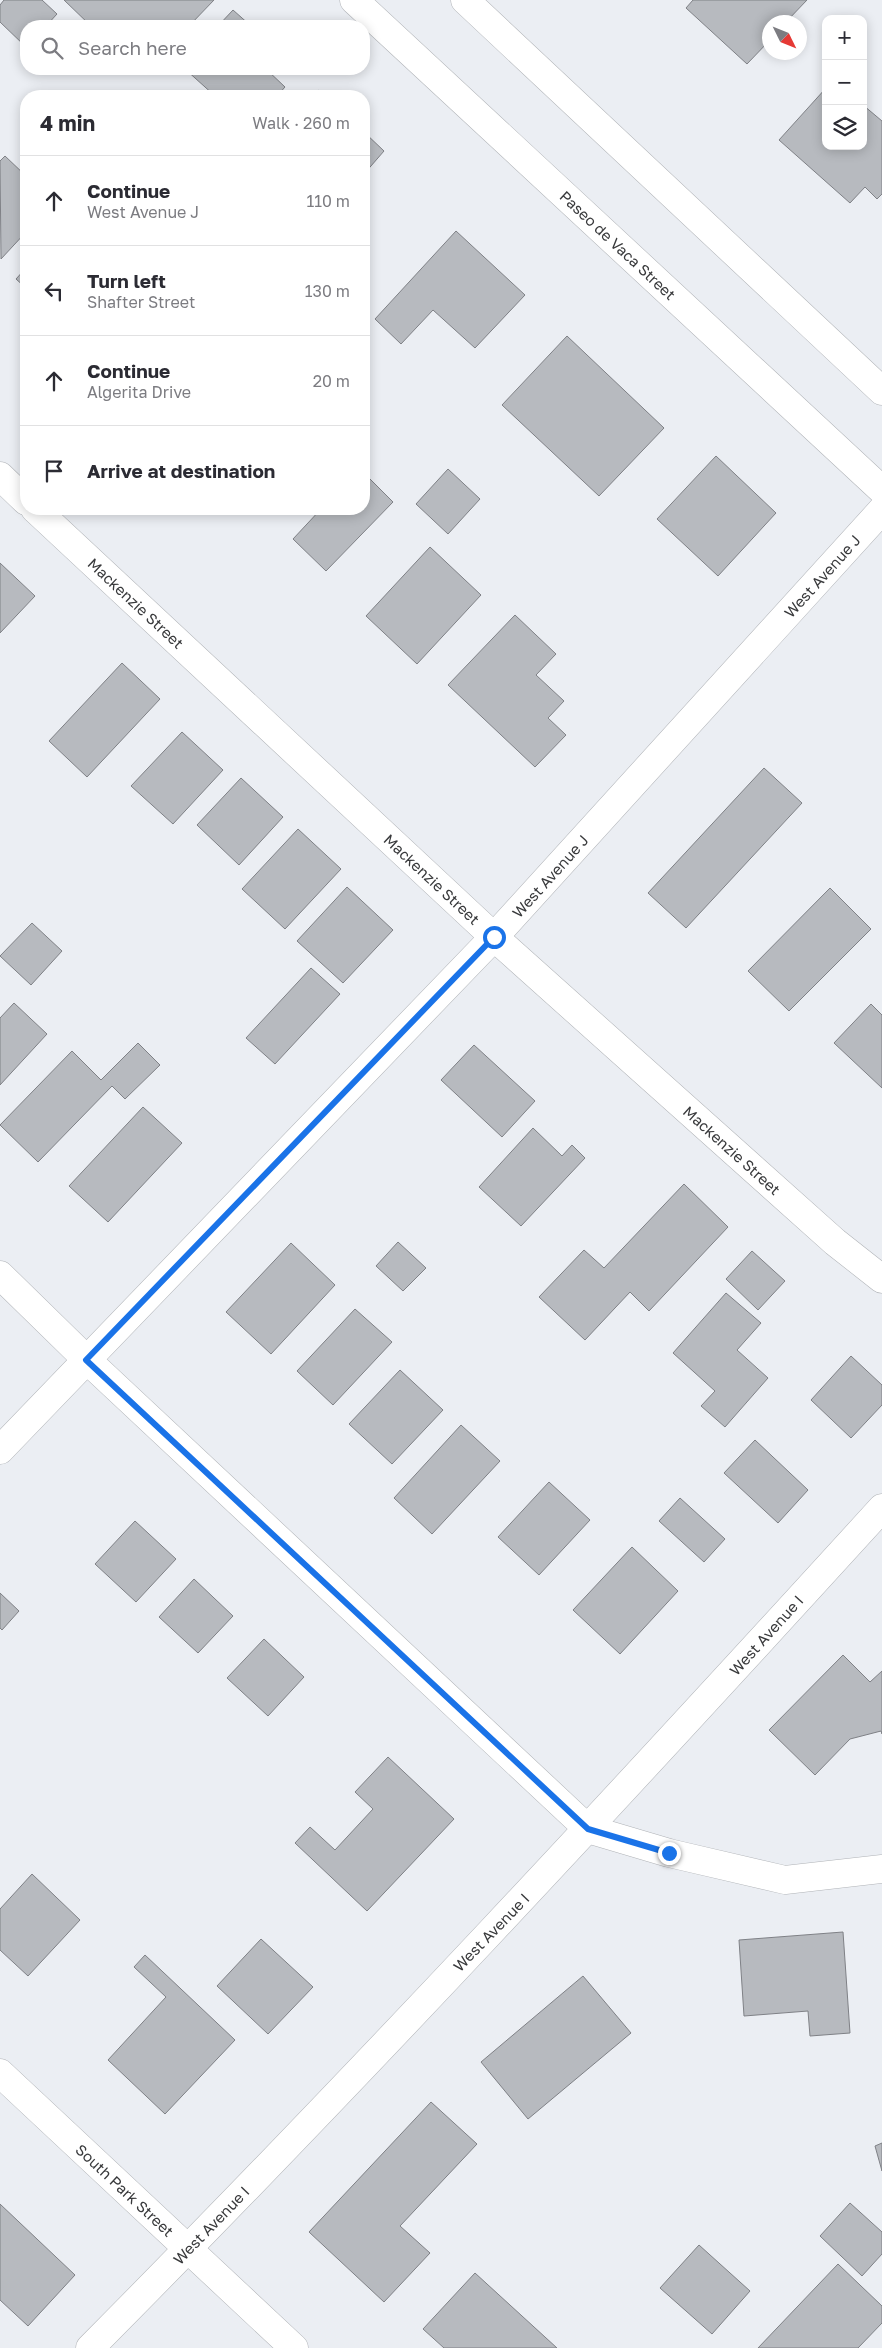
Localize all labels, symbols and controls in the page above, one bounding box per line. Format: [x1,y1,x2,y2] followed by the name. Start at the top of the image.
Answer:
[762,15,807,60] north arrow
[822,15,867,150] map controls
[822,15,867,60] button: +
[20,20,370,75] search box
[38,34,66,62] icon: search
[78,36,187,59] text: Search here
[822,60,867,105] button: −
[822,105,867,150] button: layers
[40,110,95,136] text: 4 min
[252,113,350,133] text: Walk · 260 m
[87,179,170,202] text: Continue
[40,187,68,215] icon: ahead
[556,187,680,303] street label: Paseo de Vaca Street
[306,191,350,211] text: 110 m
[87,202,199,222] text: West Avenue J
[87,269,166,292] text: Turn left
[40,277,68,305] icon: left
[305,281,350,301] text: 130 m
[87,292,195,312] text: Shafter Street
[87,359,170,382] text: Continue
[40,367,68,395] icon: ahead
[313,371,350,391] text: 20 m
[87,382,191,402] text: Algerita Drive
[40,457,68,485] icon: arrive
[87,459,275,482] text: Arrive at destination
[780,531,864,621] street label: West Avenue J
[84,554,188,652] street label: Mackenzie Street
[380,830,484,928] street label: Mackenzie Street
[508,831,592,921] street label: West Avenue J
[483,926,506,949] route start
[680,1102,784,1198] street label: Mackenzie Street
[725,1591,807,1679] street label: West Avenue I
[658,1842,681,1865] route end
[449,1889,533,1975] street label: West Avenue I
[72,2140,178,2240] street label: South Park Street
[169,2182,253,2268] street label: West Avenue I

